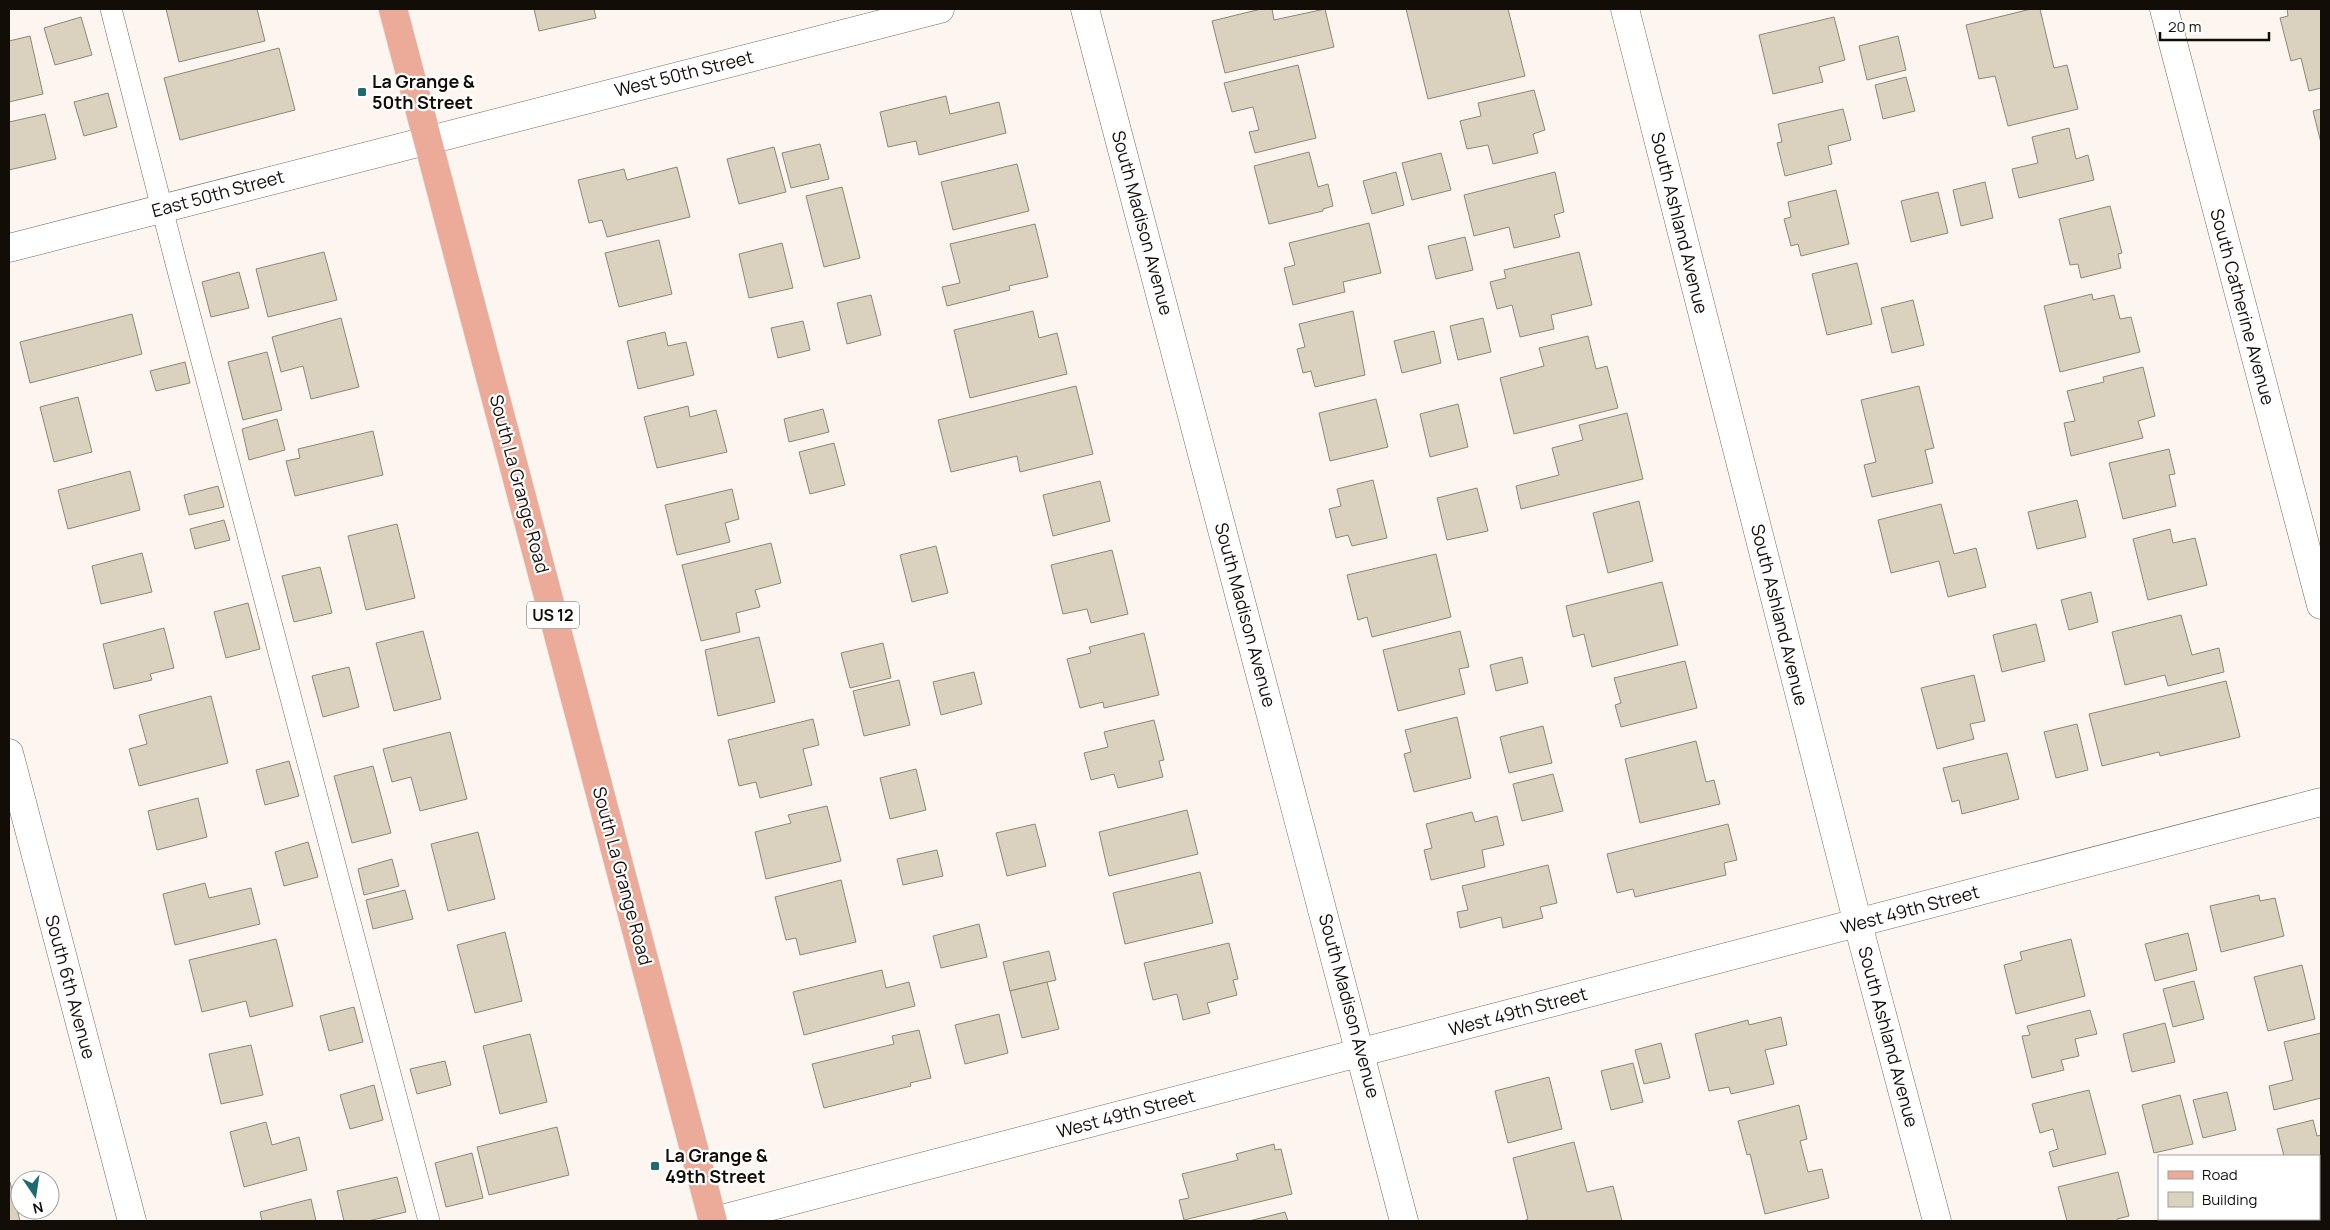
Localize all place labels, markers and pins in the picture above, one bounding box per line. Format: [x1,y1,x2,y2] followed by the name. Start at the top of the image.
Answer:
[372,69,475,114] place label: La Grange & 50th Street
[356,86,368,98] marker: La Grange & 50th Street
[665,1143,768,1188] place label: La Grange & 49th Street
[649,1160,661,1172] marker: La Grange & 49th Street

